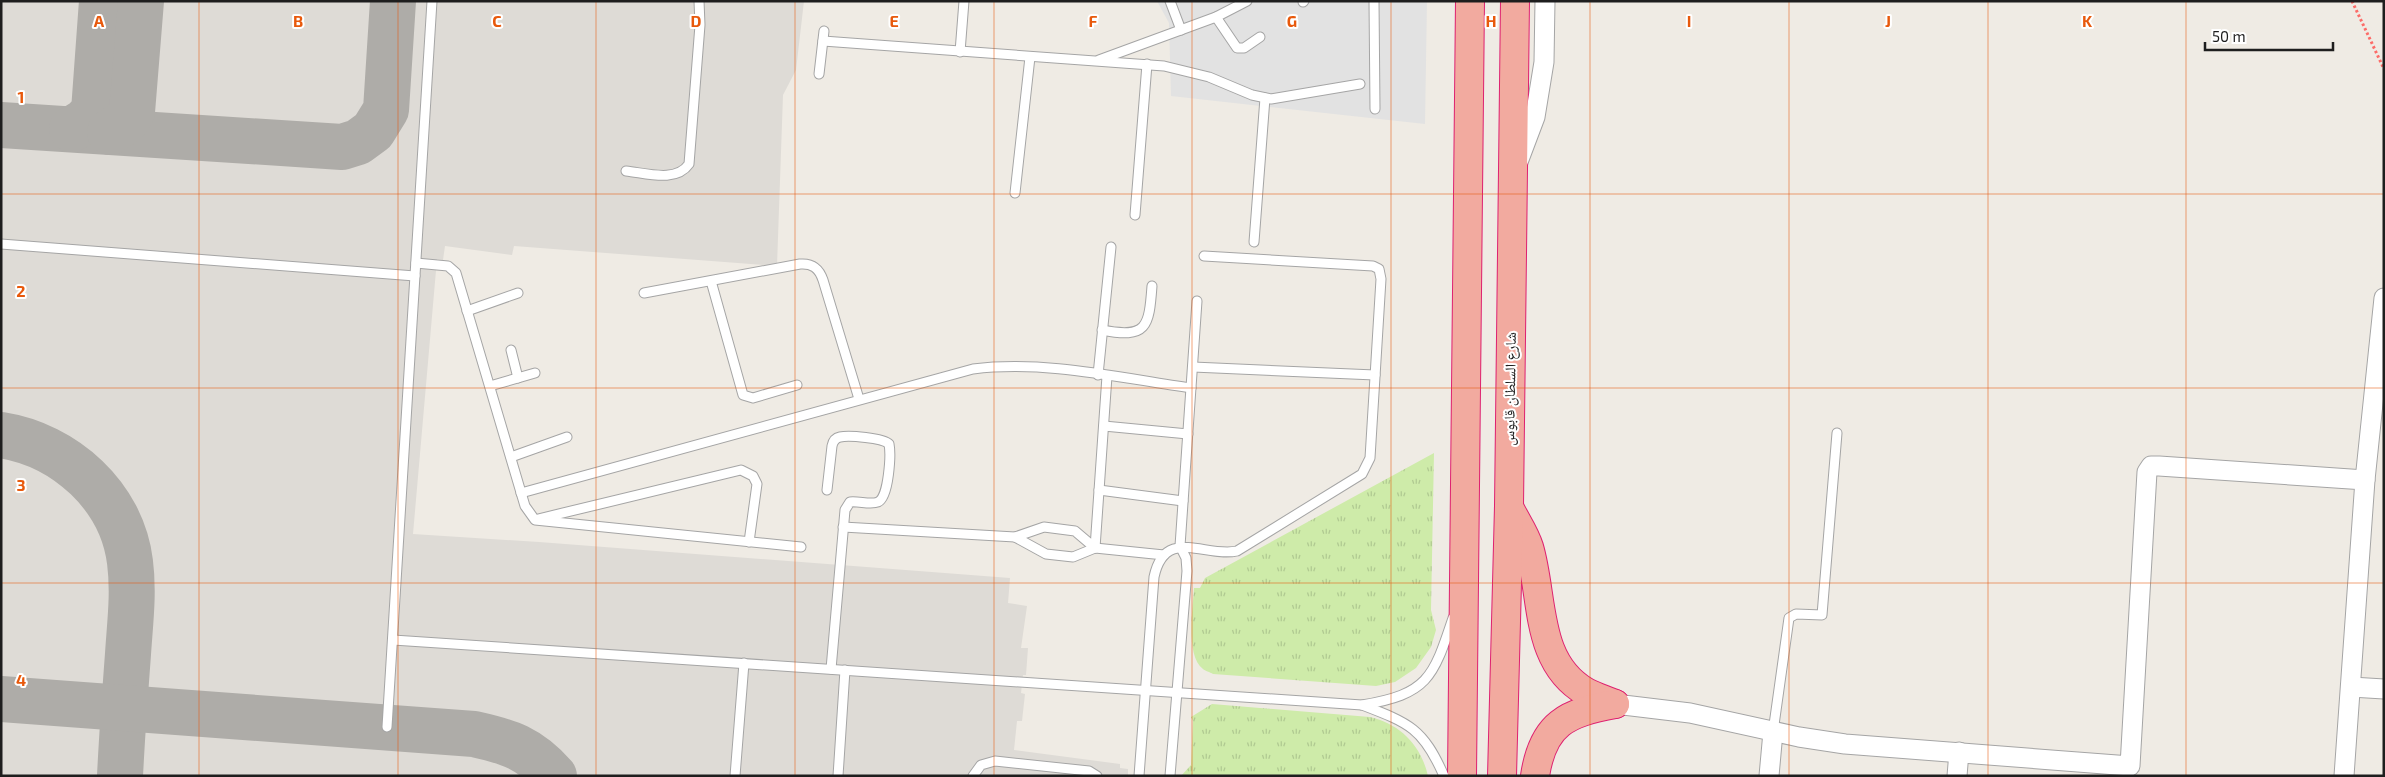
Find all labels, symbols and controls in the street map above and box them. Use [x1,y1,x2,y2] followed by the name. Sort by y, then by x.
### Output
[94,11,105,30] text: A
[293,11,303,30] text: B
[492,11,502,30] text: C
[691,11,702,30] text: D
[889,11,899,30] text: E
[1089,11,1098,30] text: F
[1287,11,1297,30] text: G
[1485,11,1497,30] text: H
[1687,11,1691,30] text: I
[1885,11,1891,30] text: J
[2082,11,2093,30] text: K
[2205,20,2332,52] scale bar
[2212,27,2246,45] text: 50 m
[18,87,24,106] text: 1
[16,281,26,300] text: 2
[1499,332,1521,446] street label: شارع السلطان قابوس
[16,475,26,494] text: 3
[16,670,26,689] text: 4

